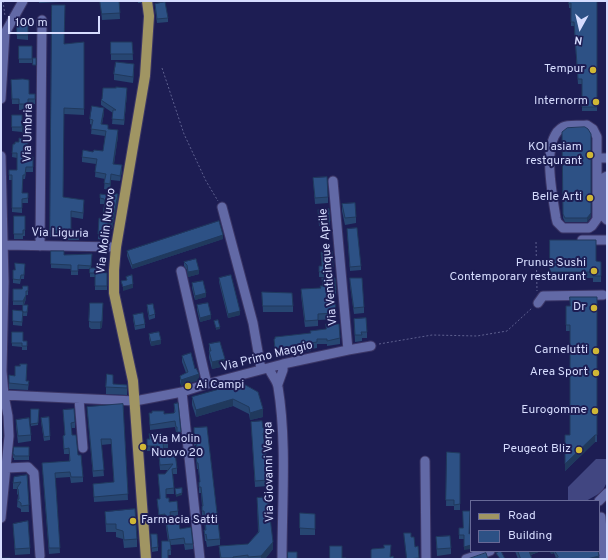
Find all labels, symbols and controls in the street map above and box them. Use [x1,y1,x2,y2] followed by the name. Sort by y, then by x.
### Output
[10,8,102,34] scale bar
[560,8,600,48] north arrow
[15,15,48,31] text: 100 m
[573,32,583,47] text: N
[544,63,585,77] place label: Tempur
[588,65,598,75] marker: Tempur
[534,95,588,109] place label: Internorm
[591,97,601,107] marker: Internorm
[21,103,37,163] street label: Via Umbria
[526,141,582,169] place label: KOI asiam restqurant
[585,150,595,160] marker: KOI asiam restqurant
[95,187,119,275] street label: Via Molin Nuovo
[532,191,582,205] place label: Belle Arti
[585,193,595,203] marker: Belle Arti
[317,208,341,326] street label: Via Venticinque Aprile
[31,226,89,242] street label: Via Liguria
[449,257,586,285] place label: Prunus Sushi Contemporary restaurant
[589,266,599,276] marker: Prunus Sushi Contemporary restaurant
[573,301,586,315] place label: Dr
[589,303,599,313] marker: Dr
[220,339,314,375] street label: Via Primo Maggio
[534,344,588,358] place label: Carnelutti
[591,346,601,356] marker: Carnelutti
[530,366,588,380] place label: Area Sport
[591,368,601,378] marker: Area Sport
[196,379,244,393] place label: Ai Campi
[183,381,193,391] marker: Ai Campi
[521,404,587,418] place label: Eurogomme
[590,406,600,416] marker: Eurogomme
[262,422,278,522] street label: Via Giovanni Verga
[151,433,203,461] place label: Via Molin Nuovo 20
[138,442,148,452] marker: Via Molin Nuovo 20
[503,443,571,457] place label: Peugeot Bliz
[574,445,584,455] marker: Peugeot Bliz
[470,500,600,552] legend
[508,508,536,524] text: Road
[141,514,218,528] place label: Farmacia Satti
[128,516,138,526] marker: Farmacia Satti
[508,528,552,544] text: Building

